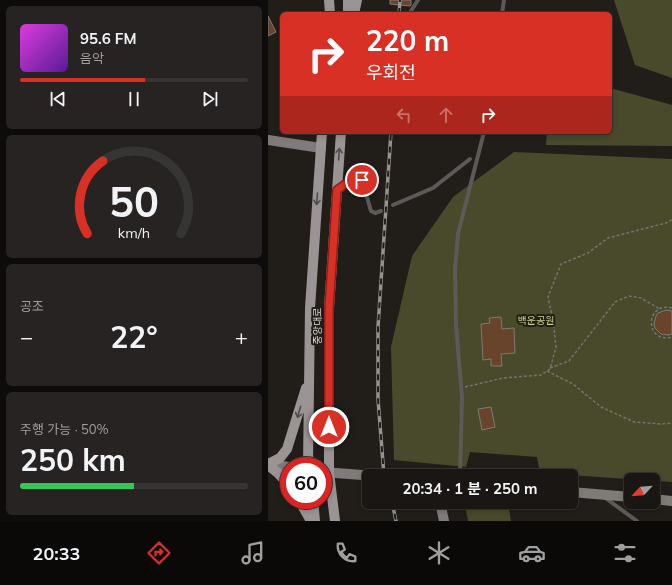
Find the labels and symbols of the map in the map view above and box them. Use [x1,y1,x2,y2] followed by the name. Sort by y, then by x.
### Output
[336,148,343,161] one-way arrow
[345,163,379,197] pin
[314,192,321,205] one-way arrow
[311,308,324,344] street label: 중앙대로
[518,314,554,327] park label: 백운공원
[295,405,302,418] one-way arrow
[308,406,350,448] position arrow
[280,457,332,509] speed limit sign: 60
[624,473,660,509] north arrow

